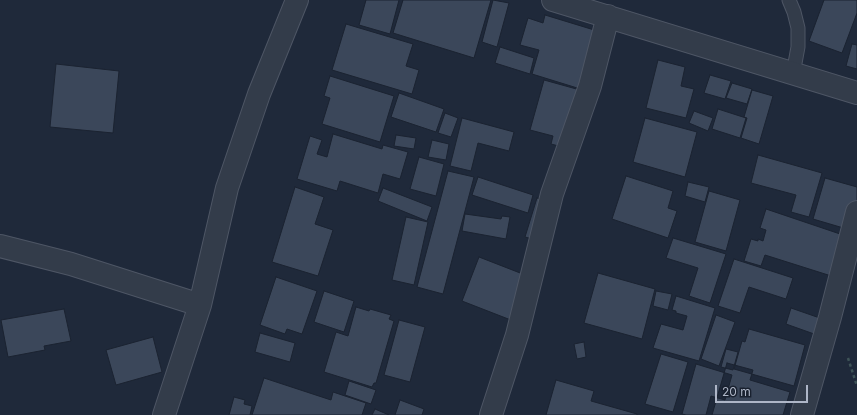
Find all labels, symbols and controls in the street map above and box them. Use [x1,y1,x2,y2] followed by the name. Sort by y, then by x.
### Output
[717,377,810,403] scale bar
[722,384,751,399] text: 20 m

